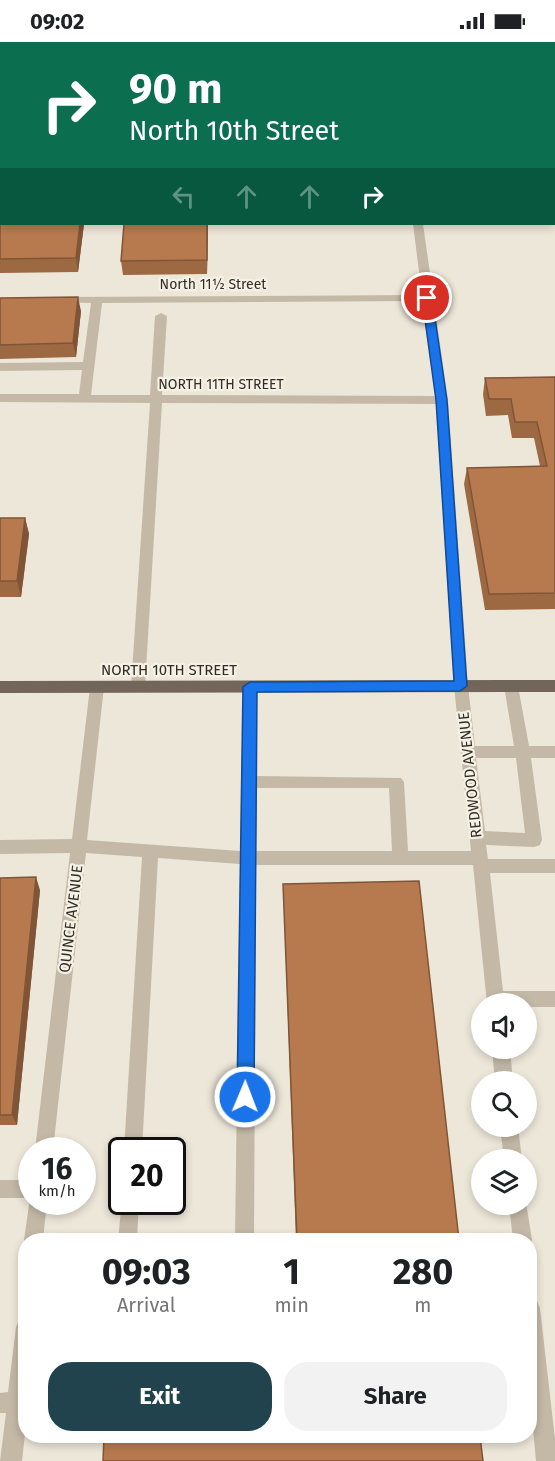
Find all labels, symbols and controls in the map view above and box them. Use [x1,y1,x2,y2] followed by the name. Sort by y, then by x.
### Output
[30,8,84,35] text: 09:02
[129,64,223,114] text: 90 m
[30,66,108,144] icon: right
[129,115,339,147] text: North 10th Street
[167,180,200,213] icon: left
[230,180,263,213] icon: ahead
[293,180,326,213] icon: ahead
[356,180,389,213] icon: right
[401,272,452,323] pin
[160,276,267,293] street label: North 11½ Street
[410,281,443,314] icon: arrive
[158,376,285,393] street label: NORTH 11TH STREET
[101,661,237,679] street label: NORTH 10TH STREET
[454,711,486,839] street label: REDWOOD AVENUE
[55,864,87,974] street label: QUINCE AVENUE
[471,993,537,1215] map controls
[471,993,537,1059] button: sound
[213,1065,277,1129] position arrow
[471,1071,537,1137] button: search
[108,1137,186,1215] speed limit sign: 20
[471,1149,537,1215] button: layers
[42,1151,72,1187] text: 16
[38,1182,76,1200] text: km/h
[102,1250,191,1294] text: 09:03
[283,1250,300,1294] text: 1
[393,1250,453,1294] text: 280
[117,1293,176,1317] text: Arrival
[274,1293,309,1317] text: min
[414,1293,431,1317] text: m
[48,1362,272,1431] button: Exit
[284,1362,507,1431] button: Share

